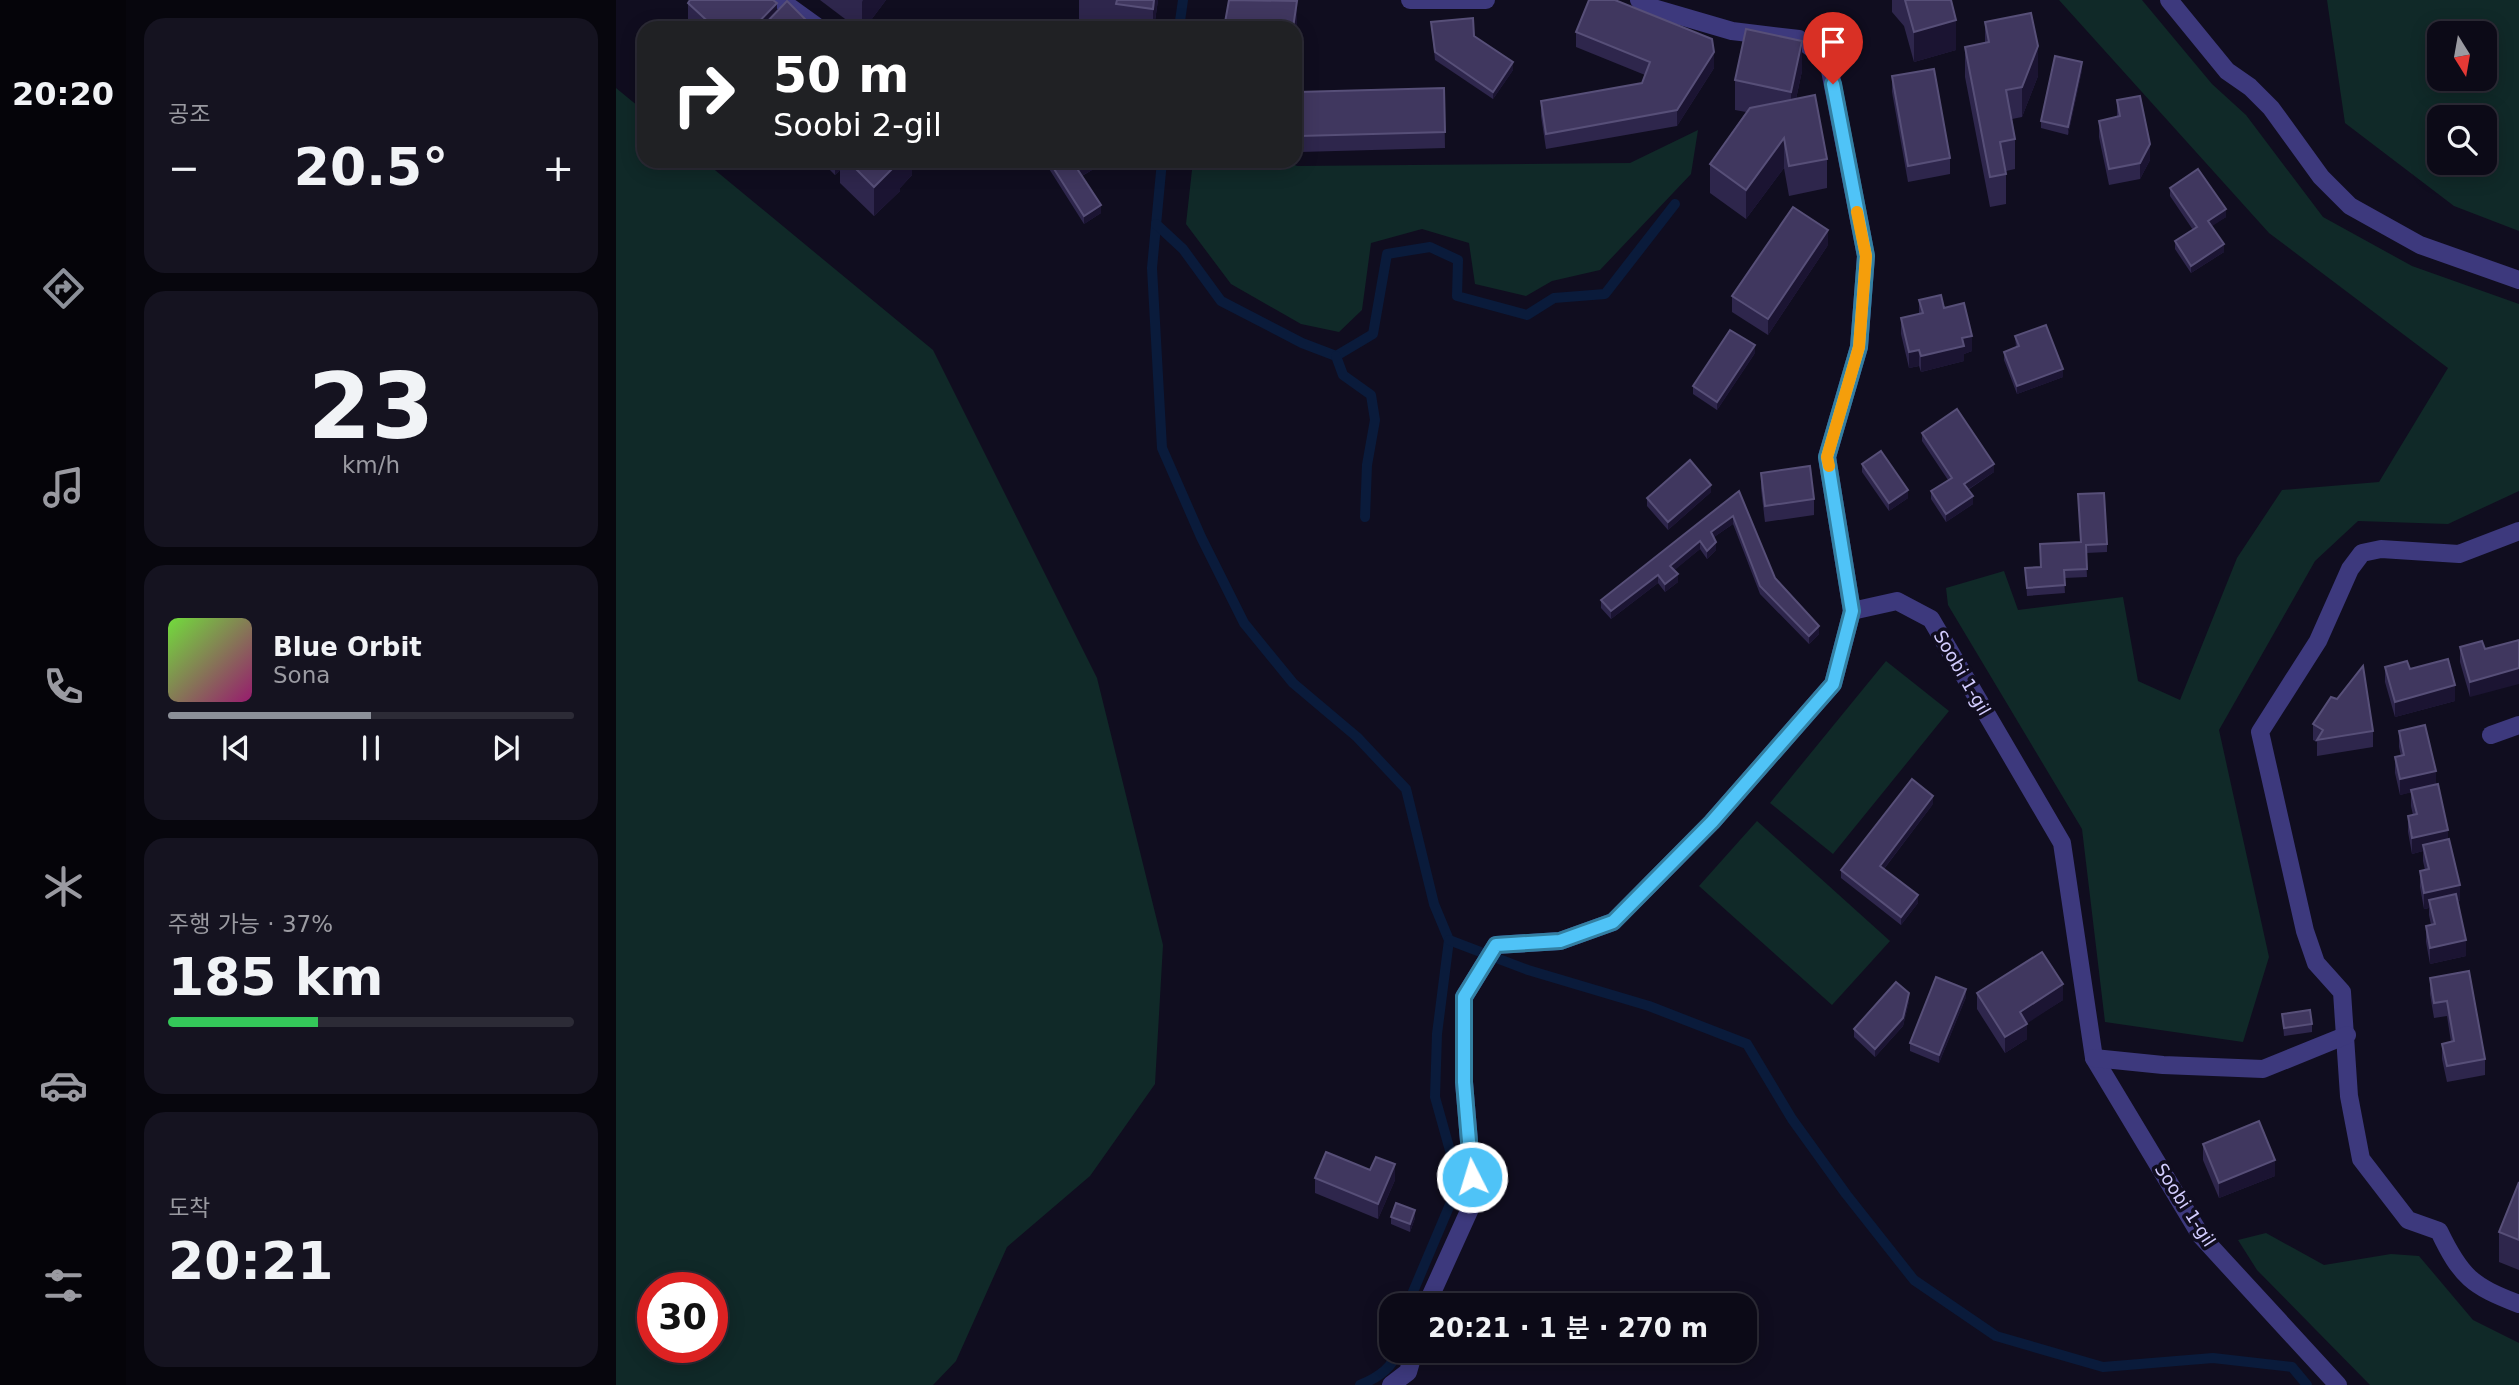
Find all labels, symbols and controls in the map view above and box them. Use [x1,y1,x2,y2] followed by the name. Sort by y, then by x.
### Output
[1803,12.0,1863,84] pin
[2427,21,2497,91] north arrow
[2427,21,2497,175] map controls
[1814,23,1852,61] icon: arrive
[773,47,909,104] text: 50 m
[658,49,749,140] icon: right
[12,75,114,113] text: 20:20
[168,101,210,127] text: 공조
[2427,105,2497,175] button: search
[773,106,942,144] text: Soobi 2-gil
[294,137,448,197] text: 20.5°
[168,146,200,190] text: −
[542,146,574,190] text: +
[39,264,88,313] icon: directions
[308,354,434,459] text: 23
[342,452,400,478] text: km/h
[39,463,88,512] icon: music
[1930,626,1995,719] street label: Soobi 1-gil
[273,632,422,662] text: Blue Orbit
[39,662,88,711] icon: phone
[273,662,330,688] text: Sona
[217,729,255,767] icon: previous
[352,729,390,767] icon: pause
[487,729,525,767] icon: next
[39,862,88,911] icon: climate
[168,911,333,937] text: 주행 가능 · 37%
[168,947,383,1007] text: 185 km
[39,1061,88,1110] icon: car
[1435,1140,1509,1214] position arrow
[2151,1159,2220,1250] street label: Soobi 1-gil
[168,1195,210,1221] text: 도착
[168,1231,334,1291] text: 20:21
[39,1261,88,1310] icon: filters
[637,1272,728,1363] speed limit sign: 30
[1428,1313,1708,1343] text: 20:21 · 1 분 · 270 m

